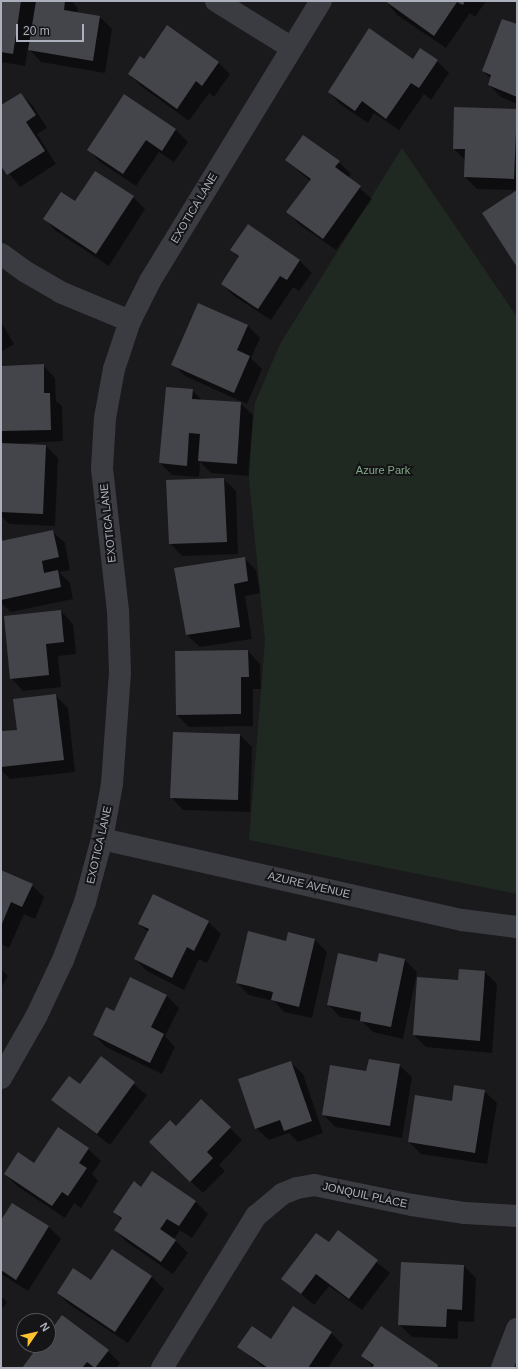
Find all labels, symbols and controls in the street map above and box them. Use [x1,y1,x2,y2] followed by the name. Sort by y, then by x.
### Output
[18,16,86,42] scale bar
[23,24,50,38] text: 20 m
[168,170,220,246] street label: EXOTICA LANE
[356,463,410,477] park label: Azure Park
[97,482,119,564] street label: EXOTICA LANE
[84,805,114,885] street label: EXOTICA LANE
[266,869,352,901] street label: AZURE AVENUE
[321,1180,409,1210] street label: JONQUIL PLACE
[16,1313,56,1353] north arrow
[38,1320,52,1333] text: N

